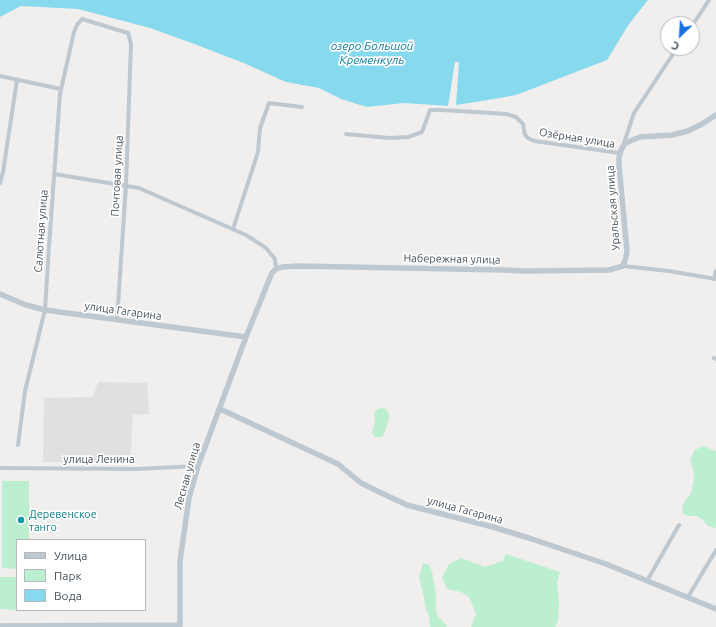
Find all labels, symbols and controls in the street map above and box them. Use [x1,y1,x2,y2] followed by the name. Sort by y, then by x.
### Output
[660,16,700,56] north arrow
[331,39,413,67] water label: озеро Большой Кременкуль
[670,39,681,53] text: С
[538,125,616,151] street label: Озёрная улица
[108,135,126,217] street label: Почтовая улица
[603,165,623,251] street label: Уральская улица
[32,189,50,273] street label: Салютная улица
[403,252,501,266] street label: Набережная улица
[84,299,162,323] street label: улица Гагарина
[171,441,203,511] street label: Лесная улица
[63,452,135,466] street label: улица Ленина
[426,494,504,526] street label: улица Гагарина
[29,507,97,533] place label: Деревенское танго
[16,515,26,525] marker: Деревенское танго
[16,539,146,611] legend
[54,549,87,562] text: Улица
[54,569,82,582] text: Парк
[54,589,82,602] text: Вода

